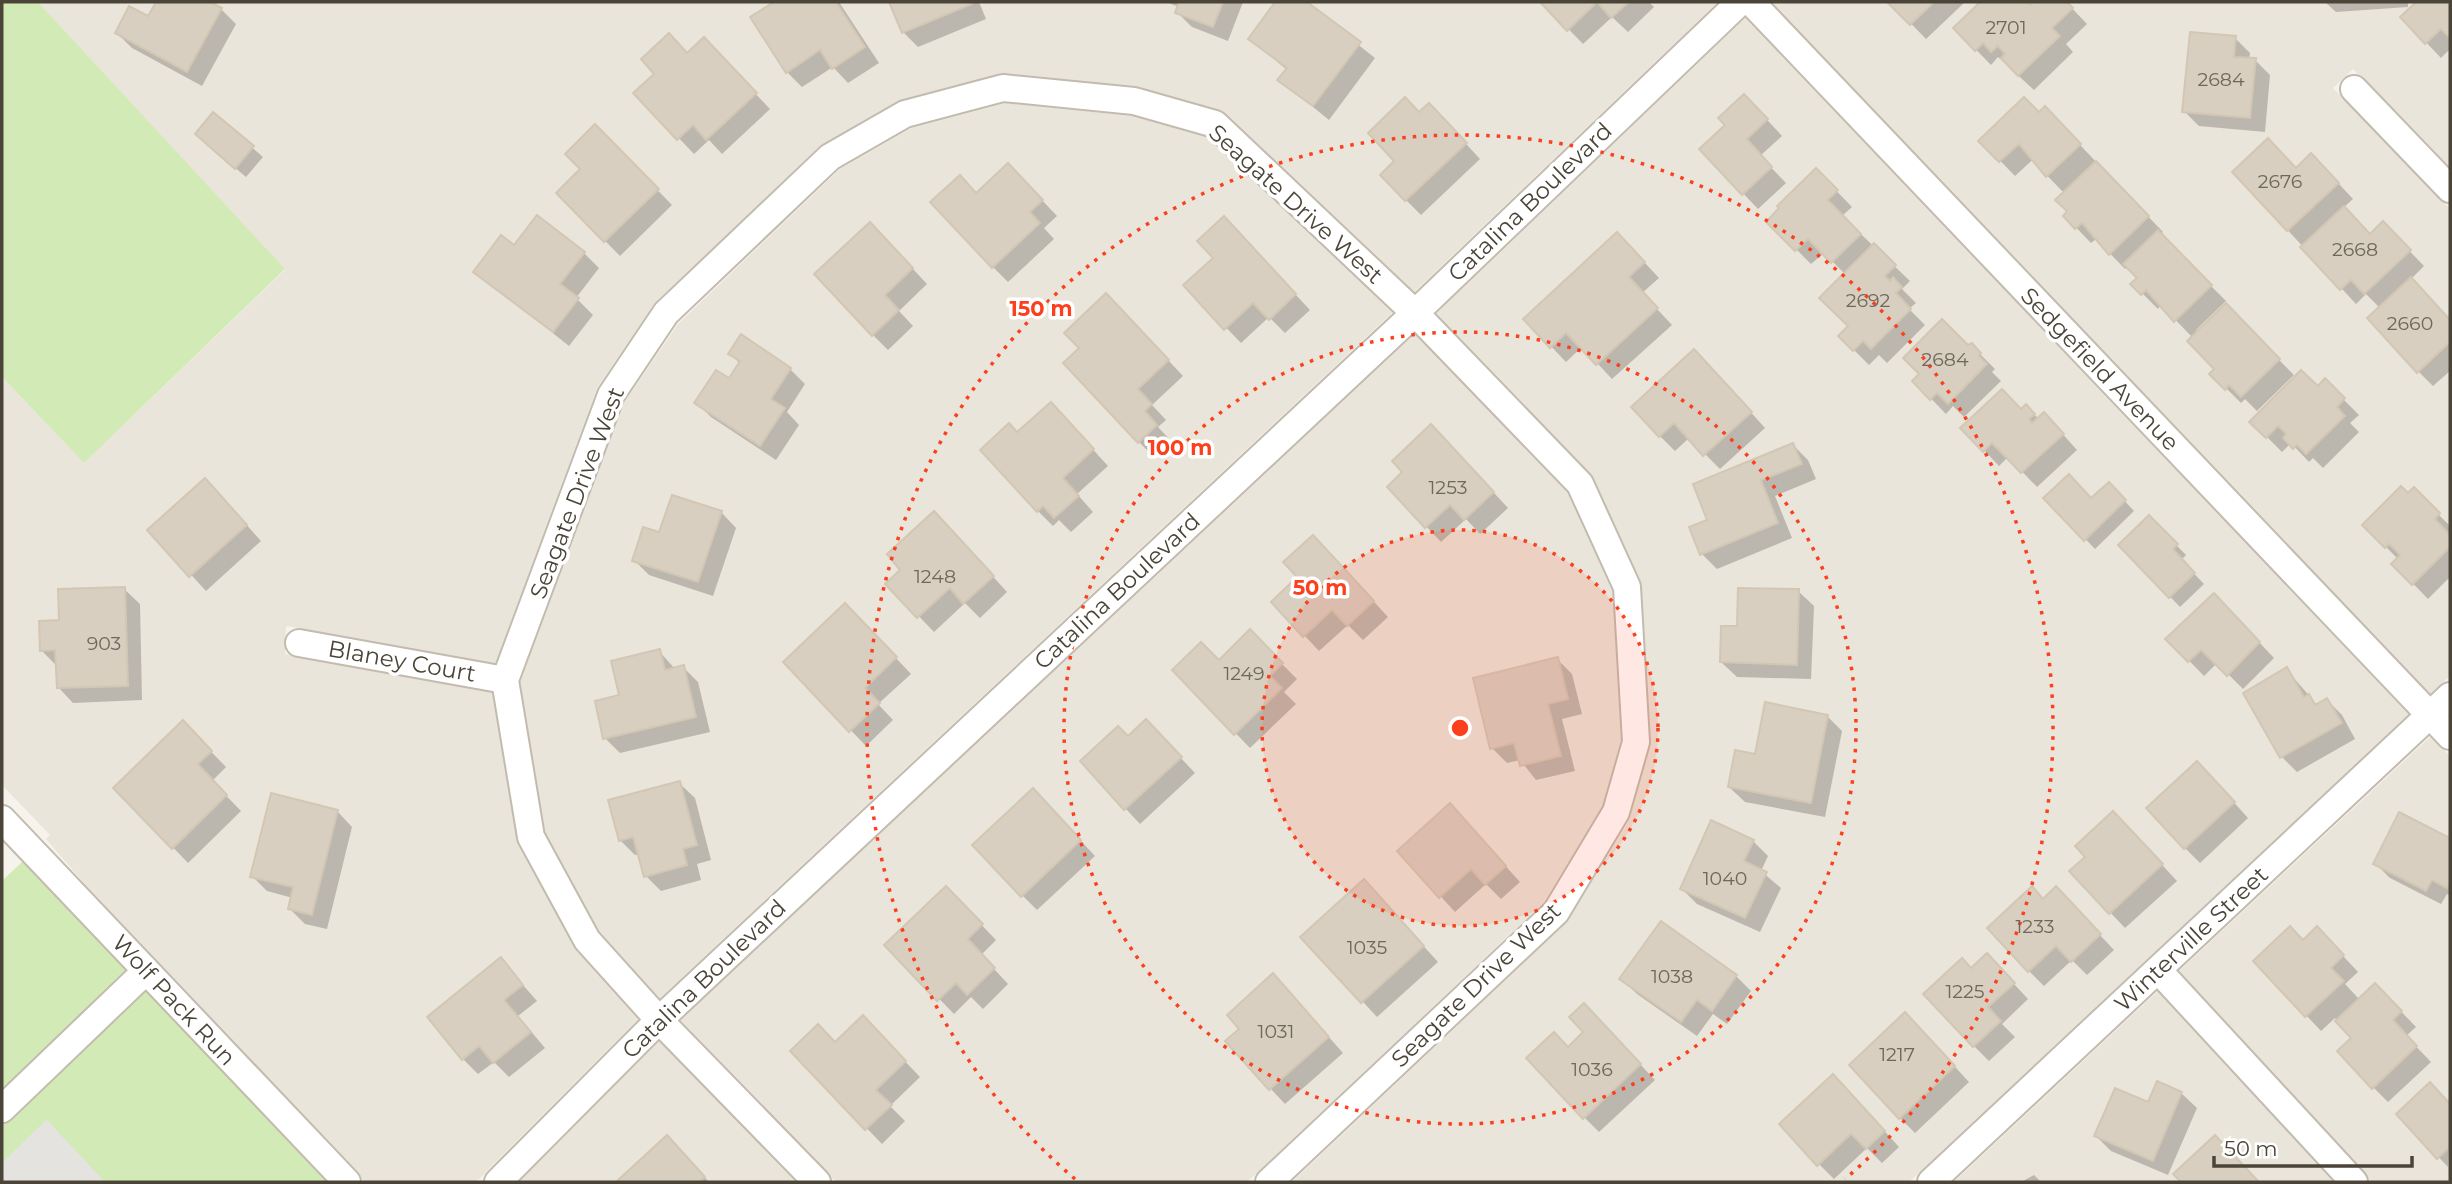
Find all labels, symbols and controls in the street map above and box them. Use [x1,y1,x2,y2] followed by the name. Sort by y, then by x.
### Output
[1986,16,2027,39] house number: 2701
[2197,68,2245,91] house number: 2684
[1442,117,1618,287] street label: Catalina Boulevard
[1203,119,1389,289] street label: Seagate Drive West
[2258,170,2302,193] house number: 2676
[2332,238,2378,261] house number: 2668
[2015,282,2185,456] street label: Sedgefield Avenue
[1846,289,1891,312] house number: 2692
[1010,296,1072,321] text: 150 m
[2387,312,2433,335] house number: 2660
[1921,348,1969,371] house number: 2684
[524,383,630,603] street label: Seagate Drive West
[1148,435,1212,460] text: 100 m
[1428,476,1468,499] house number: 1253
[1028,507,1206,675] street label: Catalina Boulevard
[914,565,956,588] house number: 1248
[1293,575,1347,600] text: 50 m
[87,632,121,655] house number: 903
[326,634,478,688] street label: Blaney Court
[1223,662,1265,685] house number: 1249
[1448,716,1472,740] centre of rings
[2108,861,2274,1017] street label: Winterville Street
[1703,867,1747,890] house number: 1040
[616,894,792,1064] street label: Catalina Boulevard
[1386,897,1566,1073] street label: Seagate Drive West
[2016,915,2055,938] house number: 1233
[106,929,242,1071] street label: Wolf Pack Run
[1347,936,1388,959] house number: 1035
[1651,965,1693,988] house number: 1038
[1945,980,1985,1003] house number: 1225
[1258,1020,1294,1043] house number: 1031
[1879,1043,1915,1066] house number: 1217
[1571,1058,1613,1081] house number: 1036
[2214,1124,2412,1168] scale bar
[2224,1136,2278,1161] text: 50 m

